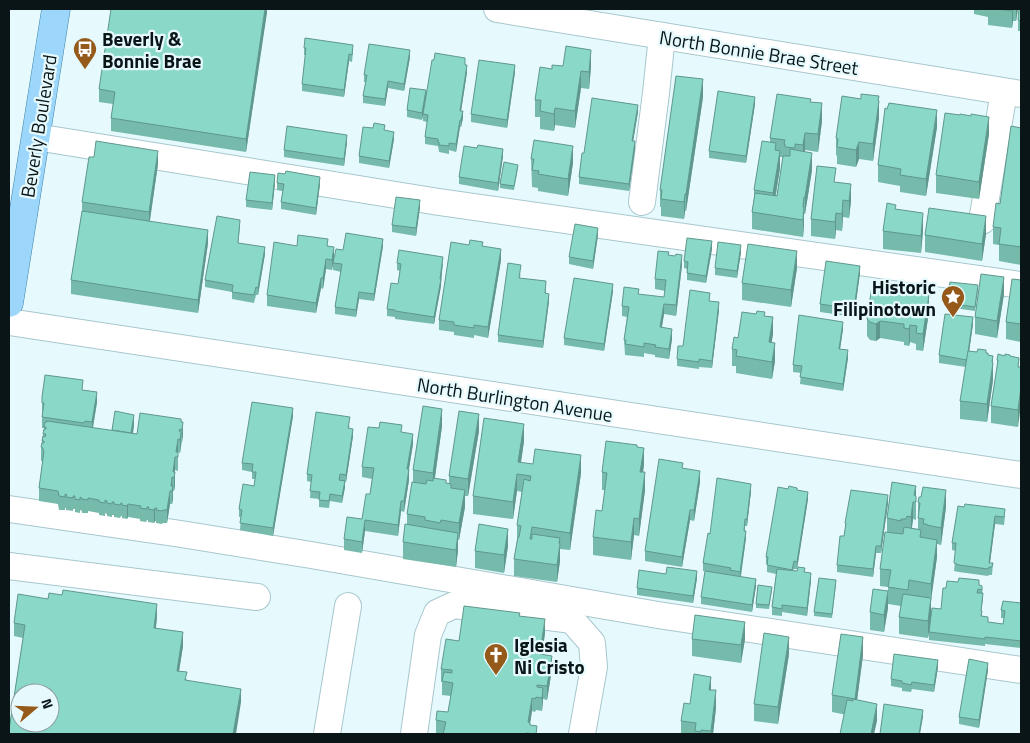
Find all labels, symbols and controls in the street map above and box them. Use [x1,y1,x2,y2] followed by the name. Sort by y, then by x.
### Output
[657,22,861,82] street label: North Bonnie Brae Street
[102,24,202,75] place label: Beverly & Bonnie Brae
[72,36,98,70] bus stop icon: Beverly & Bonnie Brae
[12,52,64,200] street label: Beverly Boulevard
[833,272,936,323] place label: Historic Filipinotown
[940,284,966,318] place icon: Historic Filipinotown
[415,369,615,429] street label: North Burlington Avenue
[514,630,585,681] place label: Iglesia Ni Cristo
[483,642,509,676] church icon: Iglesia Ni Cristo
[10,683,60,733] north arrow
[36,696,59,712] text: N

